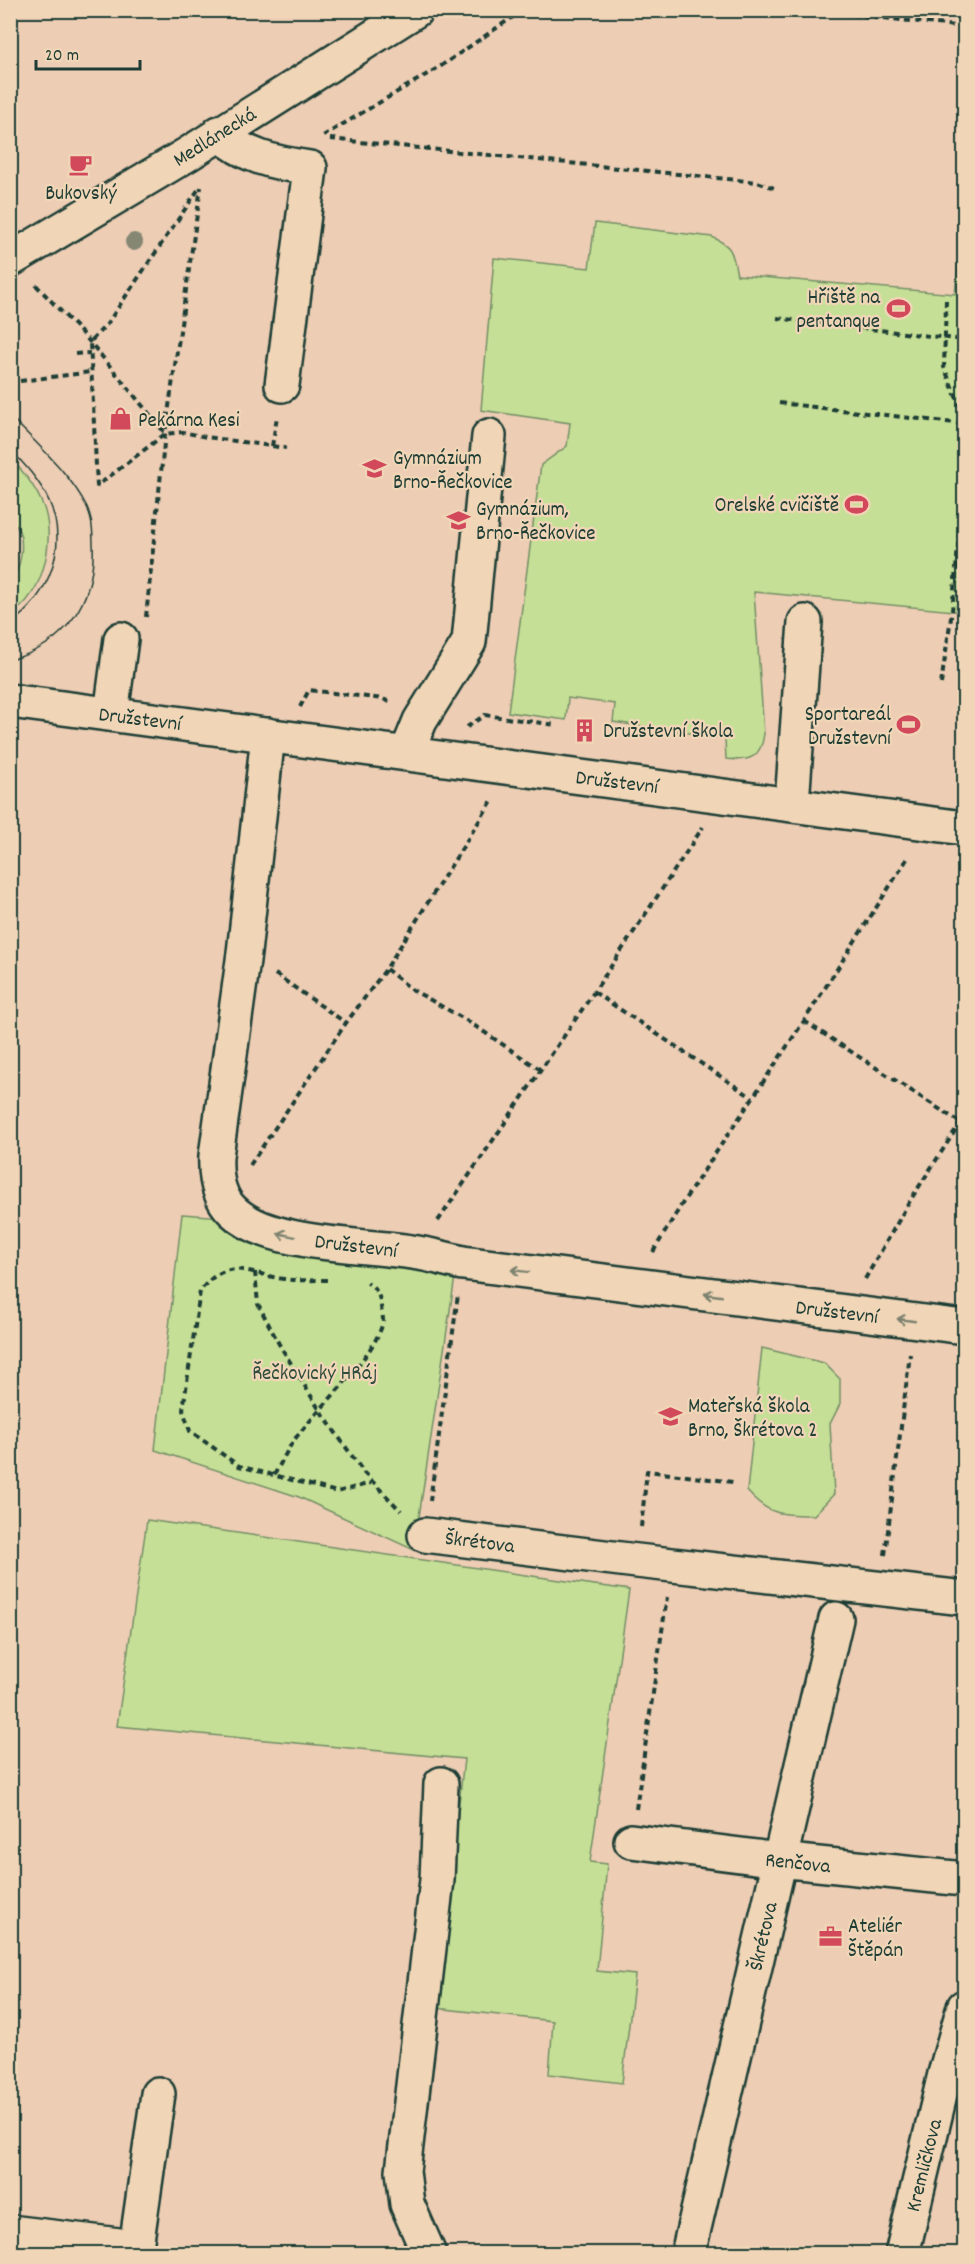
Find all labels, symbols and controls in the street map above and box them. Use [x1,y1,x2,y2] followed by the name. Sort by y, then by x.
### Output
[36,33,140,71] scale bar
[45,44,79,69] text: 20 m
[168,101,264,176] street label: Medlánecká
[68,151,94,177] cafe icon: Bukovský
[45,180,117,210] place label: Bukovský
[796,284,881,338] place label: Hřiště na pentanque
[885,295,911,321] sports icon: Hřiště na pentanque
[107,406,133,432] shop icon: Pekárna Kesi
[138,407,240,437] place label: Pekárna Kesi
[393,445,513,499] place label: Gymnázium Brno-Řečkovice
[362,456,388,482] school or university icon: Gymnázium Brno-Řečkovice
[844,491,870,517] sports icon: Orelské cvičiště
[714,492,839,522] place label: Orelské cvičiště
[476,496,596,550] place label: Gymnázium, Brno-Řečkovice
[445,507,471,533] school or university icon: Gymnázium, Brno-Řečkovice
[97,701,185,741] street label: Družstevní
[805,701,893,755] place label: Sportareál Družstevní
[896,712,922,738] sports icon: Sportareál Družstevní
[572,717,598,743] building icon: Družstevní škola
[603,718,734,748] place label: Družstevní škola
[574,764,662,804] street label: Družstevní
[313,1228,401,1268] street label: Družstevní
[276,1229,296,1240] one-way arrow
[510,1265,530,1276] one-way arrow
[704,1290,723,1301] one-way arrow
[794,1294,882,1334] street label: Družstevní
[897,1315,917,1326] one-way arrow
[252,1360,378,1390] park label: Řečkovický HRáj
[688,1393,817,1447] place label: Mateřská škola Brno, Škrétova 2
[657,1404,683,1430] school or university icon: Mateřská škola Brno, Škrétova 2
[443,1525,517,1563] street label: Škrétova
[764,1847,833,1883] street label: Renčova
[742,1898,788,1974] street label: Škrétova
[848,1913,903,1967] place label: Ateliér Štěpán
[817,1924,843,1950] office icon: Ateliér Štěpán
[900,2115,952,2215] street label: Kremličkova

